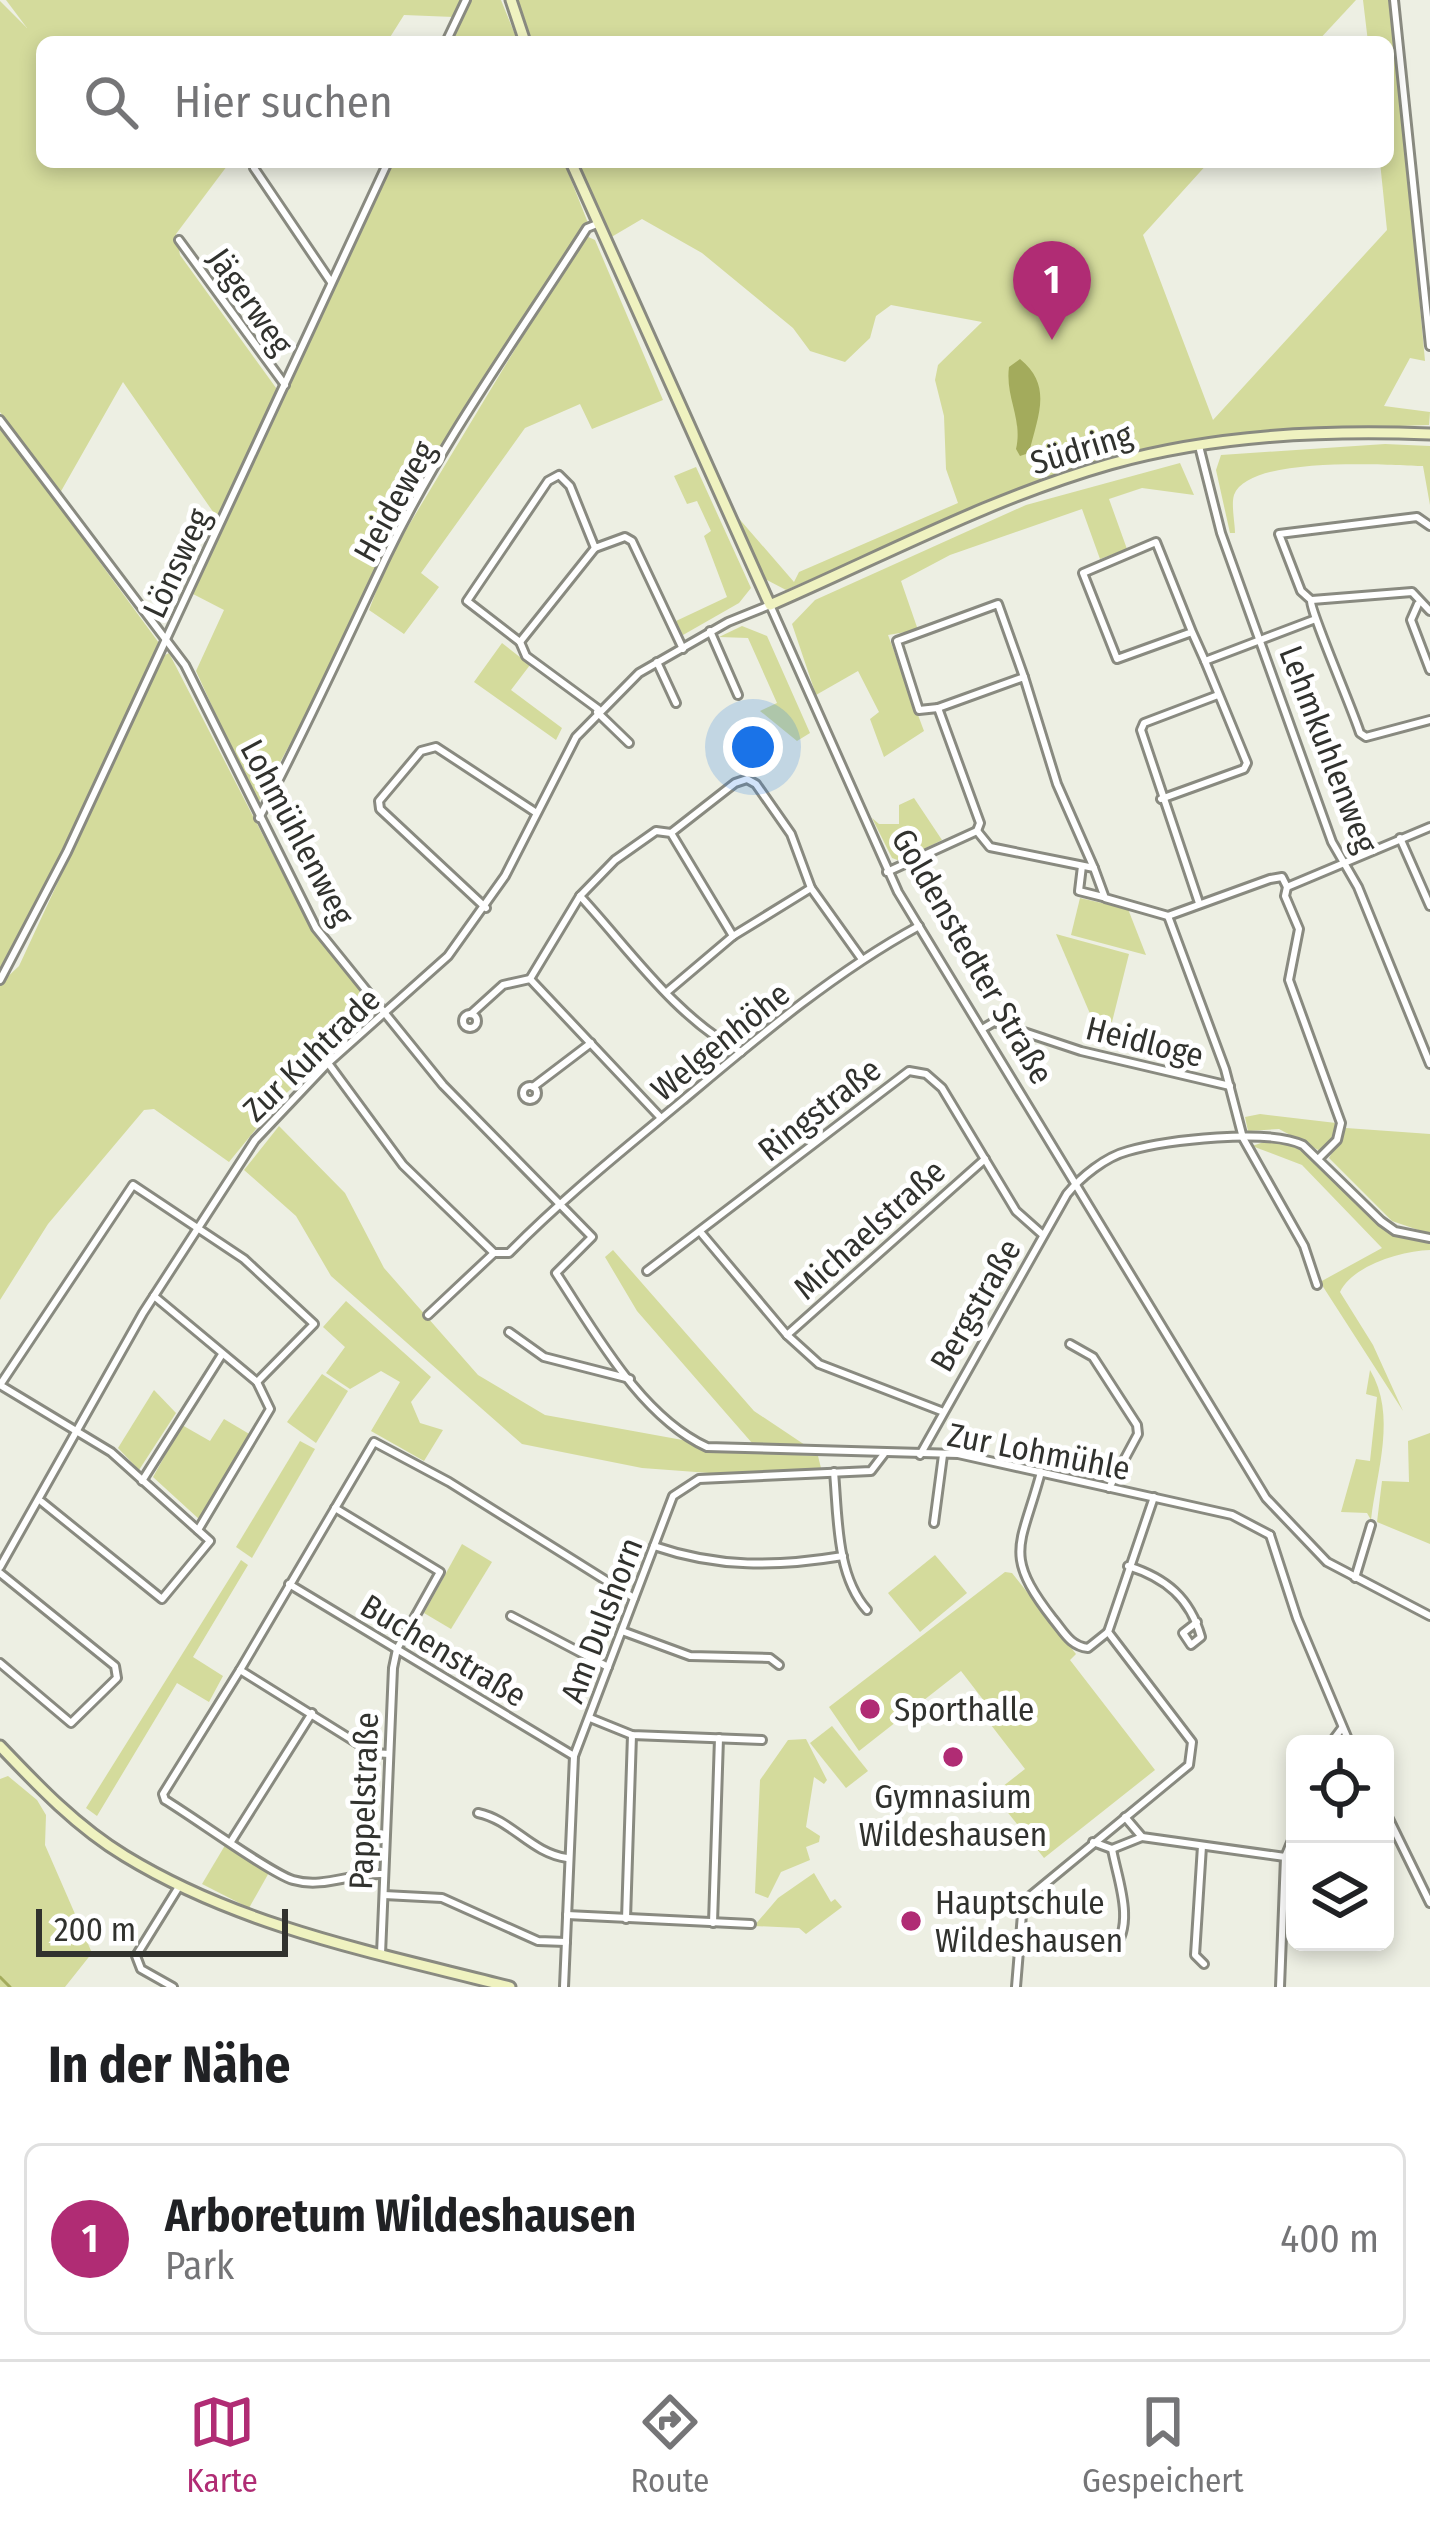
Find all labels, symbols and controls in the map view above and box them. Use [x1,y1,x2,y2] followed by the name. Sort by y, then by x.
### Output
[36,36,1394,168] search box
[78,69,144,135] icon: search
[174,75,393,129] text: Hier suchen
[199,241,302,363] street label: Jägerweg
[1013,241,1091,340] pin: 1
[1026,414,1137,483] street label: Südring
[345,434,445,569] street label: Heideweg
[134,502,220,624] street label: Lönsweg
[1270,640,1386,859] street label: Lehmkuhlenweg
[723,717,783,777] your location
[231,733,363,932] street label: Lohmühlenweg
[883,822,1062,1091] street label: Goldenstedter Straße
[643,974,798,1110] street label: Welgenhöhe
[235,980,388,1130] street label: Zur Kuhtrade
[1082,1008,1208,1076] street label: Heidloge
[750,1050,889,1170] street label: Ringstraße
[786,1151,954,1308] street label: Michaelstraße
[922,1232,1030,1379] street label: Bergstraße
[944,1415,1133,1489] street label: Zur Lohmühle
[552,1532,652,1708] street label: Am Dulshorn
[353,1586,534,1716] street label: Buchenstraße
[894,1690,1034,1730] place label: Sporthalle
[857,1696,883,1722] marker: Sporthalle
[341,1712,387,1890] street label: Pappelstraße
[1286,1735,1394,1951] map controls
[1286,1735,1394,1843] button: locate
[940,1744,966,1770] marker: Gymnasium Wildeshausen
[859,1777,1047,1855] place label: Gymnasium Wildeshausen
[1286,1843,1394,1951] button: layers
[935,1883,1123,1961] place label: Hauptschule Wildeshausen
[36,1903,288,1956] scale bar
[898,1908,924,1934] marker: Hauptschule Wildeshausen
[54,1910,136,1950] text: 200 m
[48,2034,290,2096] text: In der Nähe
[165,2189,636,2243] text: Arboretum Wildeshausen
[82,2216,98,2262] text: 1
[1280,2216,1379,2262] text: 400 m
[165,2243,234,2289] text: Park
[186,2389,258,2501] tab: Karte
[631,2389,709,2501] tab: Route
[1082,2389,1244,2501] tab: Gespeichert

